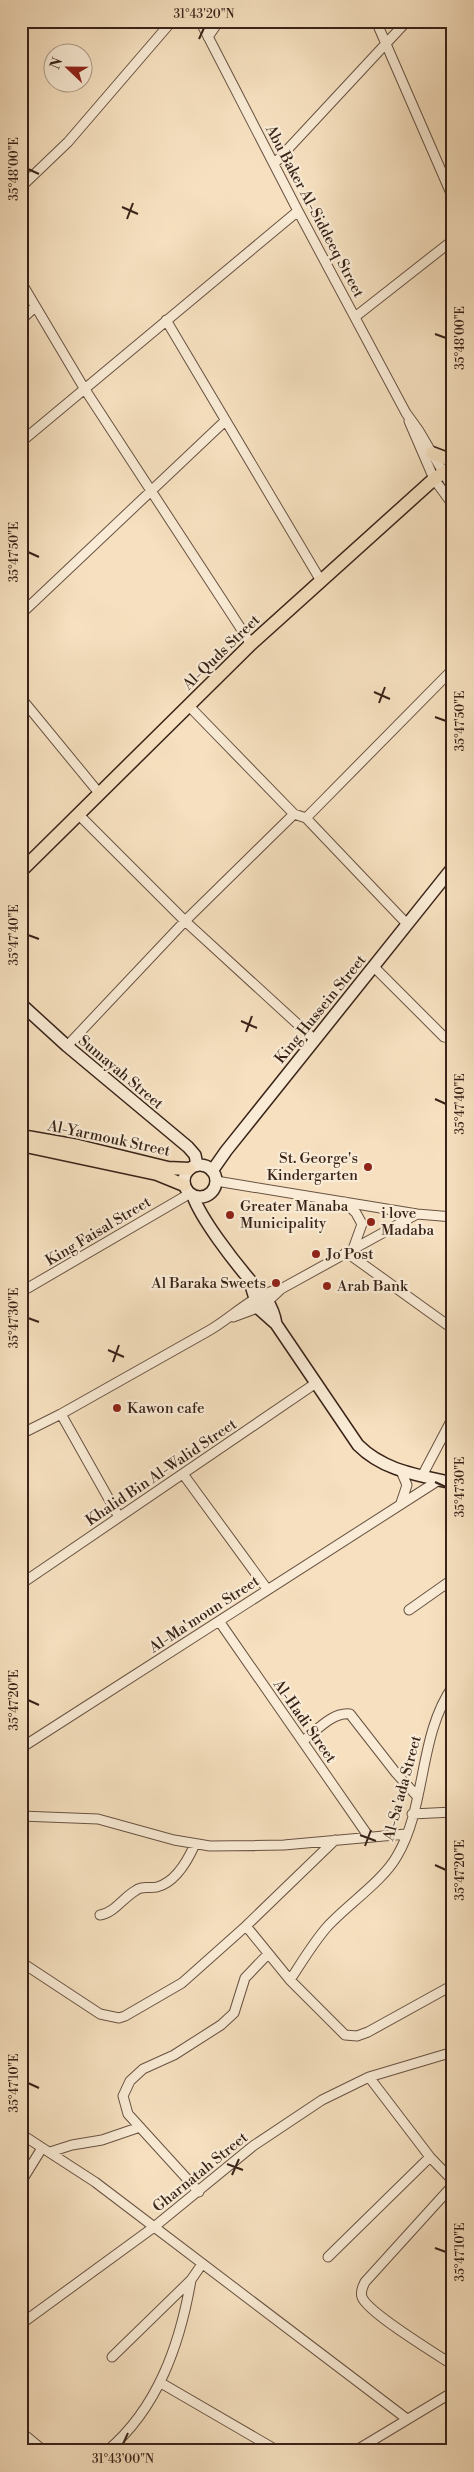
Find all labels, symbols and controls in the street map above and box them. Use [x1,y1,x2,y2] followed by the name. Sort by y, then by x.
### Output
[174,7,234,22] text: 31°43'20"N
[42,42,92,92] north arrow
[46,55,67,72] text: N
[261,121,368,301] street label: Abu Baker Al-Siddeeq Street
[7,137,22,201] text: 35°48'00"E
[453,306,468,370] text: 35°48'00"E
[7,522,22,582] text: 35°47'50"E
[178,610,264,695] street label: Al-Quds Street
[453,691,468,751] text: 35°47'50"E
[7,904,22,966] text: 35°47'40"E
[271,950,371,1068] street label: King Hussein Street
[74,1031,168,1114] street label: Sumayah Street
[453,1073,468,1135] text: 35°47'40"E
[45,1116,173,1161] street label: Al-Yarmouk Street
[267,1149,358,1185] place label: St. George's Kindergarten
[362,1161,374,1173] marker: St. George's Kindergarten
[42,1192,155,1270] street label: King Faisal Street
[240,1197,349,1233] place label: Greater Manaba Municipality
[381,1204,435,1240] place label: i love Madaba
[224,1209,236,1221] marker: Greater Manaba Municipality
[365,1216,377,1228] marker: i love Madaba
[325,1245,374,1264] place label: Jo Post
[310,1248,322,1260] marker: Jo Post
[150,1274,266,1293] place label: Al Baraka Sweets
[270,1277,282,1289] marker: Al Baraka Sweets
[336,1277,409,1296] place label: Arab Bank
[321,1280,333,1292] marker: Arab Bank
[7,1288,22,1348] text: 35°47'30"E
[127,1399,205,1418] place label: Kawon cafe
[111,1402,123,1414] marker: Kawon cafe
[82,1414,241,1530] street label: Khalid Bin Al-Walid Street
[453,1457,468,1517] text: 35°47'30"E
[145,1571,264,1658] street label: Al-Ma'moun Street
[7,1670,22,1730] text: 35°47'20"E
[268,1675,341,1767] street label: Al-Hadi Street
[379,1733,426,1844] street label: Al-Sa'ada Street
[453,1840,468,1900] text: 35°47'20"E
[7,2054,22,2112] text: 35°47'10"E
[149,2128,252,2217] street label: Gharnatah Street
[453,2223,468,2281] text: 35°47'10"E
[92,2452,154,2467] text: 31°43'00"N

